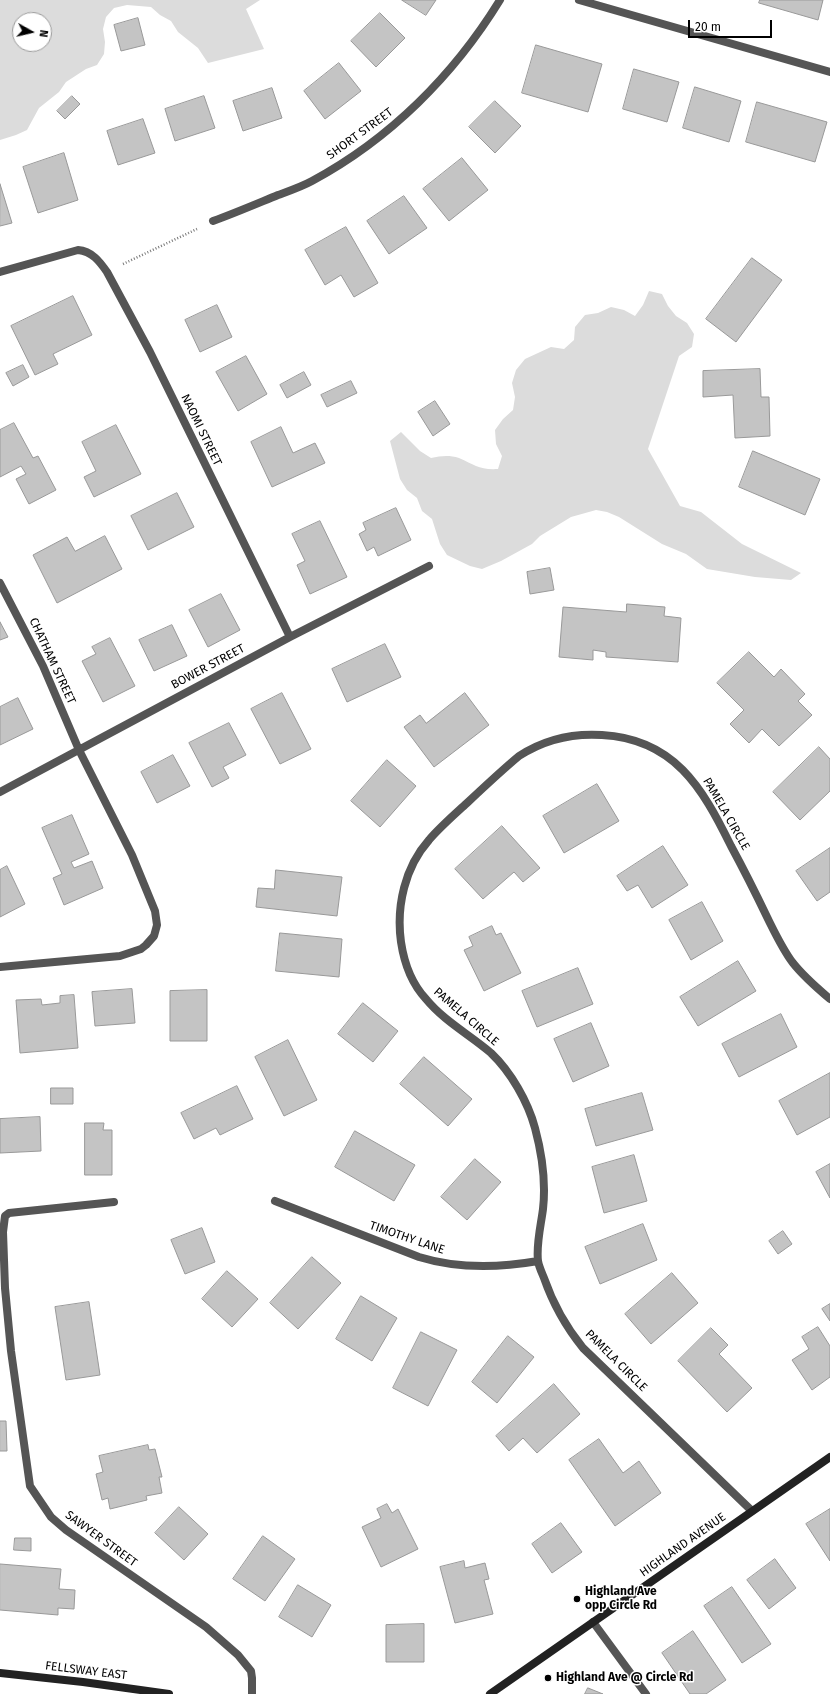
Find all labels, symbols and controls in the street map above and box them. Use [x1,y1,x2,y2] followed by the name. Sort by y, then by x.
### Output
[12,12,52,52] north arrow
[690,12,774,38] scale bar
[695,20,721,34] text: 20 m
[36,29,50,38] text: N
[324,105,396,163] street label: SHORT STREET
[177,392,225,468] street label: NAOMI STREET
[26,615,78,707] street label: CHATHAM STREET
[169,642,247,692] street label: BOWER STREET
[699,775,753,853] street label: PAMELA CIRCLE
[431,985,501,1049] street label: PAMELA CIRCLE
[368,1218,446,1258] street label: TIMOTHY LANE
[582,1327,650,1395] street label: PAMELA CIRCLE
[62,1508,140,1570] street label: SAWYER STREET
[637,1510,729,1580] street label: HIGHLAND AVENUE
[585,1585,657,1613] place label: Highland Ave opp Circle Rd
[572,1594,582,1604] marker: Highland Ave opp Circle Rd
[44,1659,128,1683] street label: FELLSWAY EAST
[556,1671,694,1685] place label: Highland Ave @ Circle Rd
[543,1673,553,1683] marker: Highland Ave @ Circle Rd

